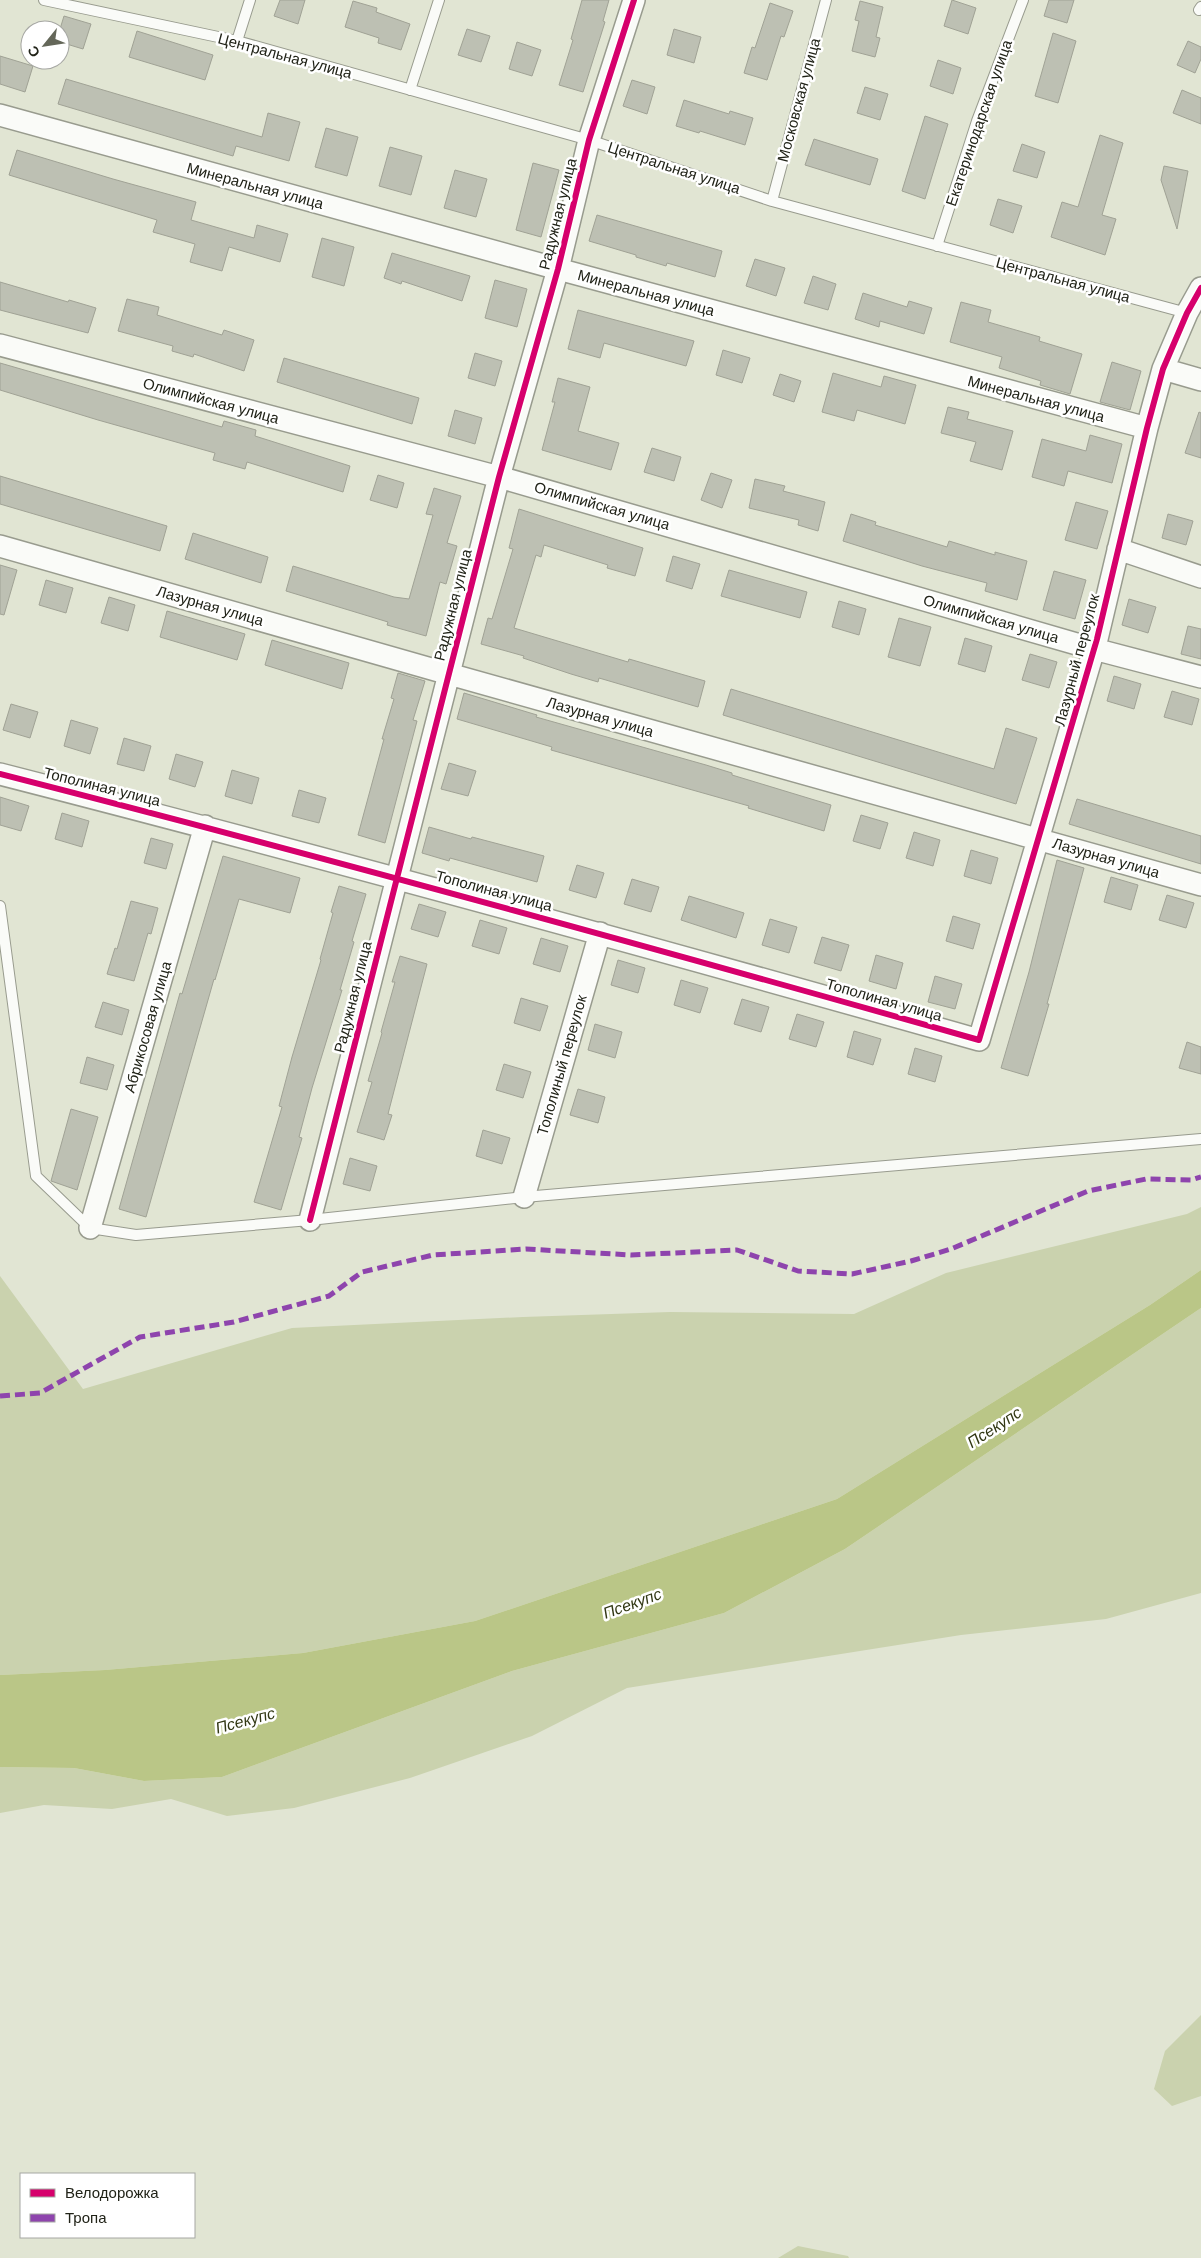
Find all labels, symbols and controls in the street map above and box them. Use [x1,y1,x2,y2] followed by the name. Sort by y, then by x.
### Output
[20,20,70,70] north arrow
[216,29,355,82] street label: Центральная улица
[774,35,823,164] street label: Московская улица
[942,37,1015,208] street label: Екатеринодарская улица
[24,43,43,60] text: С
[606,138,743,197] street label: Центральная улица
[535,156,580,271] street label: Радужная улица
[185,159,326,212] street label: Минеральная улица
[994,253,1133,306] street label: Центральная улица
[576,266,717,319] street label: Минеральная улица
[966,372,1107,425] street label: Минеральная улица
[141,374,282,427] street label: Олимпийская улица
[532,478,672,533] street label: Олимпийская улица
[430,547,475,662] street label: Радужная улица
[155,582,266,629] street label: Лазурная улица
[921,591,1061,646] street label: Олимпийская улица
[1051,592,1102,728] street label: Лазурный переулок
[545,693,656,740] street label: Лазурная улица
[42,764,163,809] street label: Тополиная улица
[1051,834,1162,881] street label: Лазурная улица
[434,867,555,914] street label: Тополиная улица
[330,939,375,1054] street label: Радужная улица
[121,958,175,1095] street label: Абрикосовая улица
[824,975,945,1024] street label: Тополиная улица
[533,992,590,1137] street label: Тополиный переулок
[964,1404,1024,1451] water label: Псекупс
[601,1585,664,1622] water label: Псекупс
[214,1704,277,1737] water label: Псекупс
[20,2173,195,2238] legend
[65,2184,159,2201] text: Велодорожка
[65,2209,107,2226] text: Тропа

